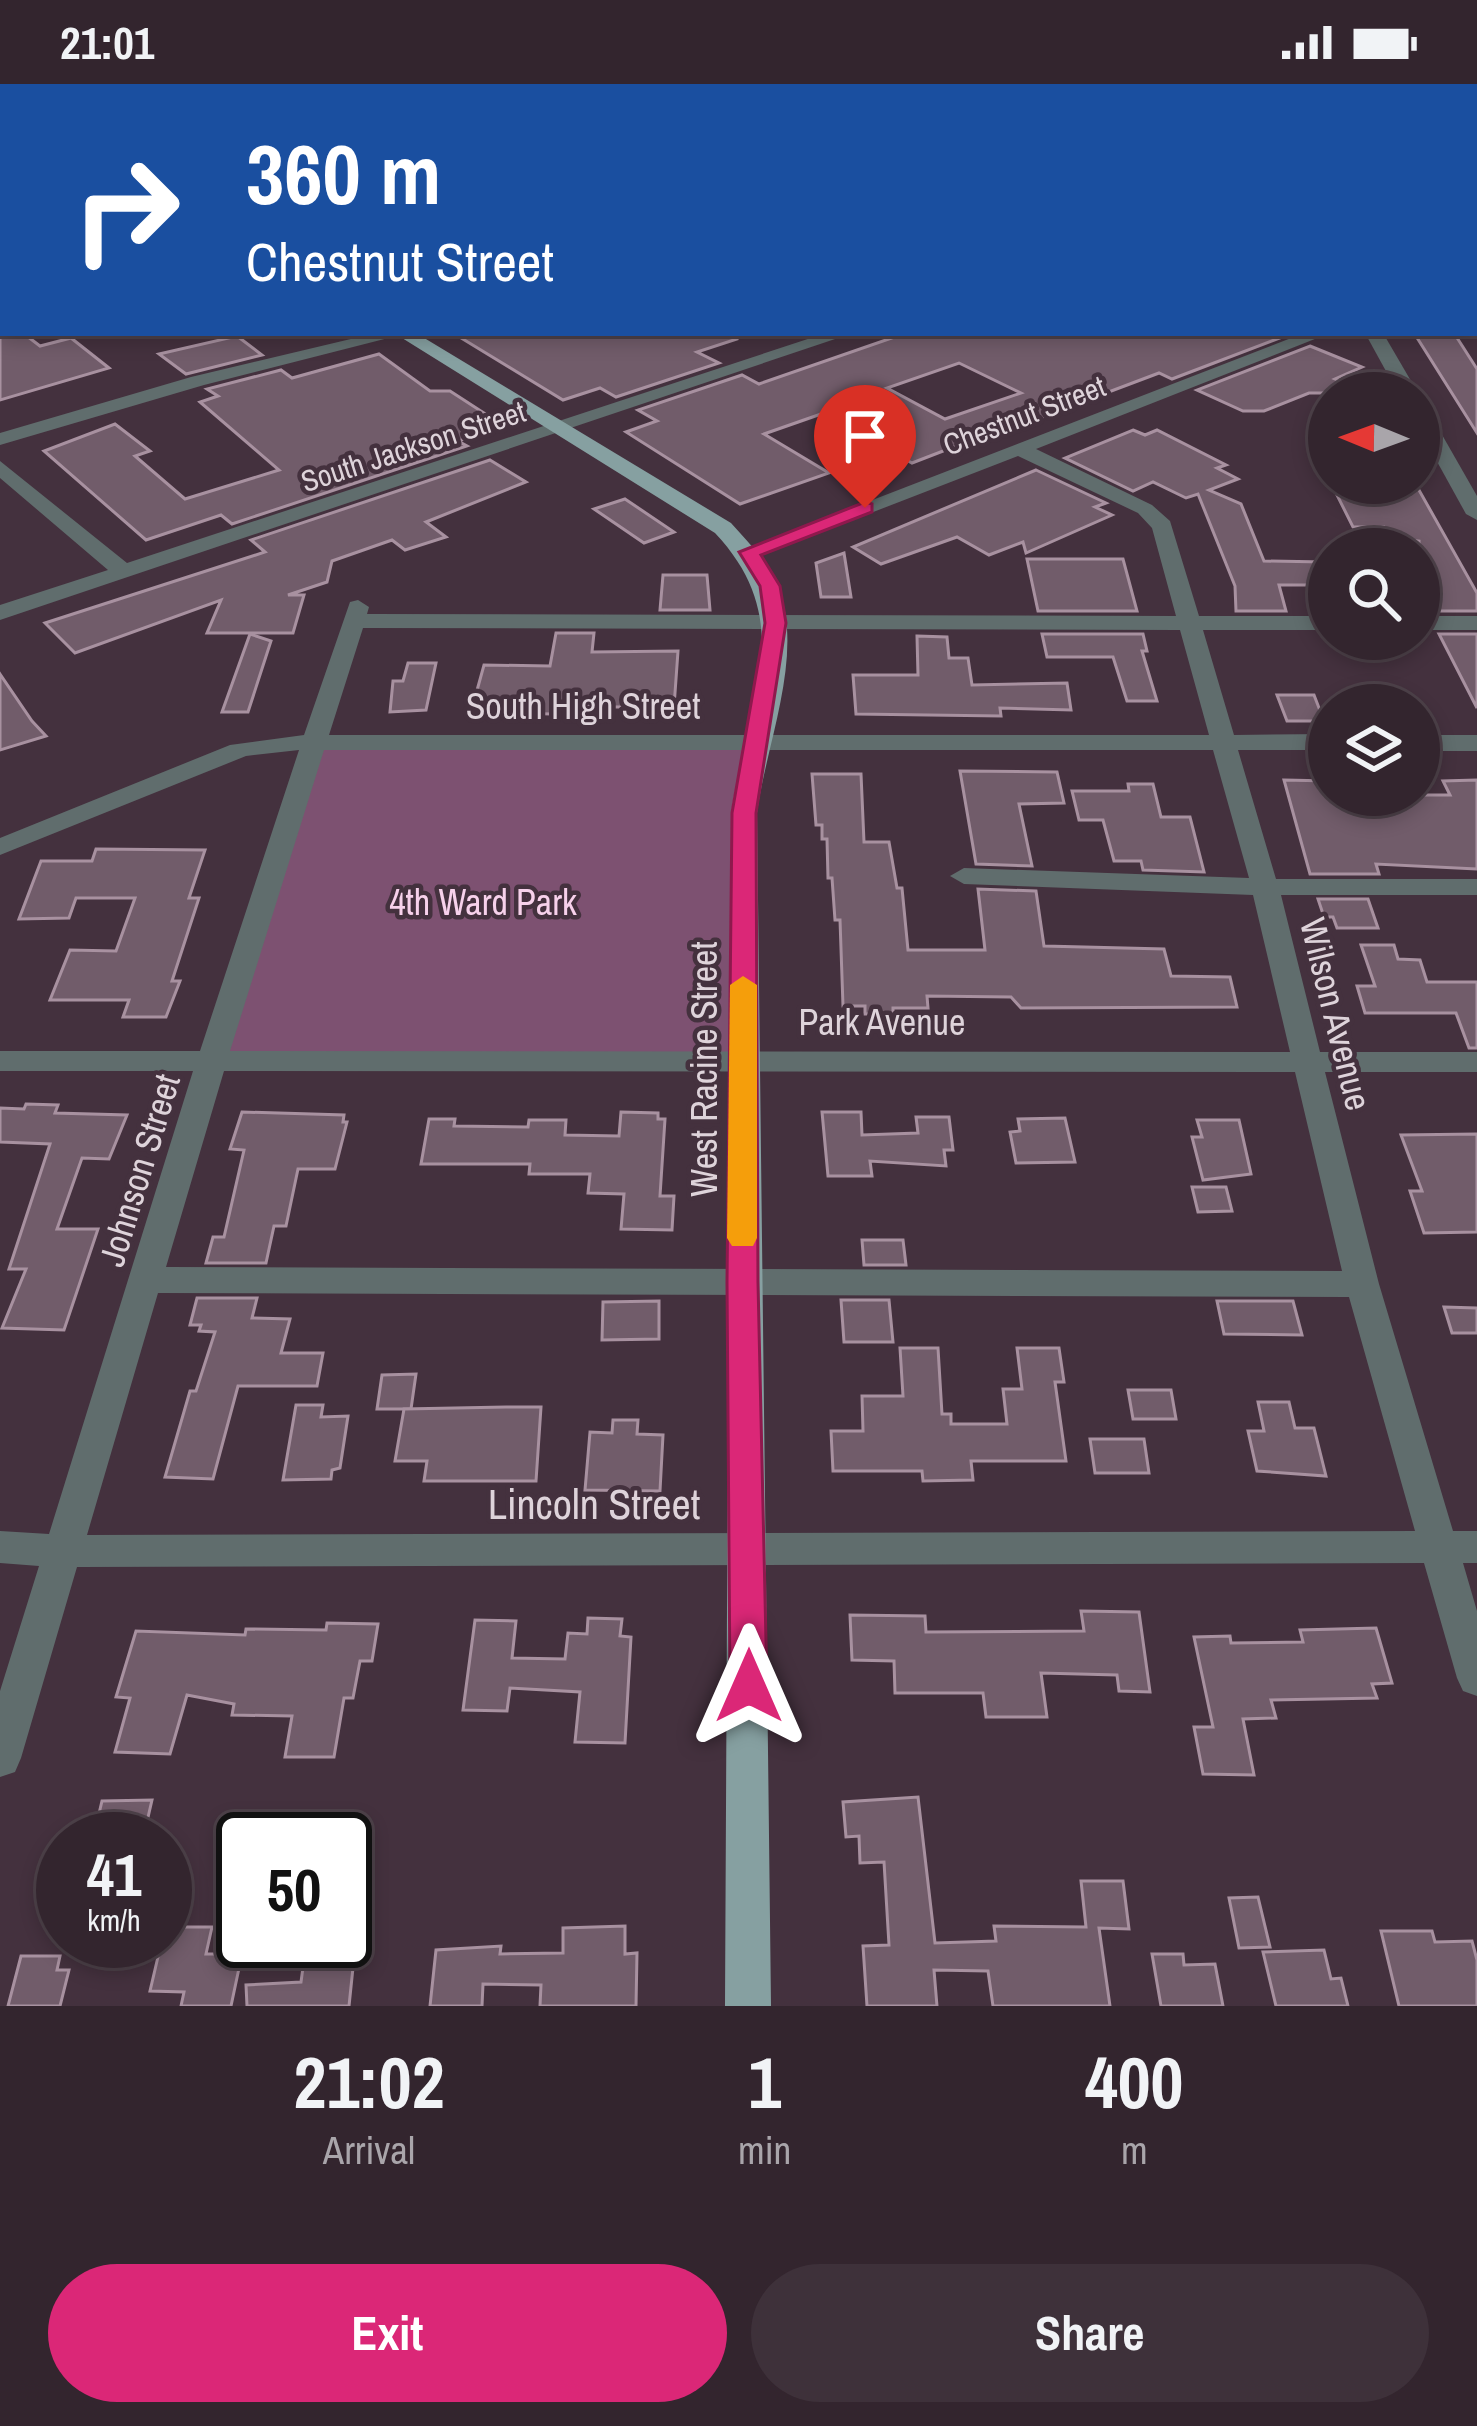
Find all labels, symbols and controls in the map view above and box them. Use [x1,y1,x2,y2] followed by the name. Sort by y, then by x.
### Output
[60,12,154,73] text: 21:01
[246,117,441,230] text: 360 m
[48,132,204,288] icon: right
[246,225,554,298] text: Chestnut Street
[937,366,1111,464] street label: Chestnut Street
[1308,372,1440,504] north arrow
[1308,372,1440,816] map controls
[814,385,916,508] pin
[296,391,531,501] street label: South Jackson Street
[832,403,898,469] icon: arrive
[1308,528,1440,660] button: search
[466,682,700,730] street label: South High Street
[1308,684,1440,816] button: layers
[389,878,577,926] park label: 4th Ward Park
[1289,913,1383,1115] street label: Wilson Avenue
[680,941,728,1197] street label: West Racine Street
[799,998,965,1046] street label: Park Avenue
[87,1068,191,1272] street label: Johnson Street
[488,1476,700,1532] street label: Lincoln Street
[686,1623,812,1749] position arrow
[216,1812,372,1968] speed limit sign: 50
[87,1834,141,1915] text: 41
[87,1900,141,1940] text: km/h
[294,2033,445,2130] text: 21:02
[748,2033,781,2130] text: 1
[1085,2033,1183,2130] text: 400
[323,2124,415,2176] text: Arrival
[738,2124,791,2176] text: min
[1121,2124,1148,2176] text: m
[48,2264,727,2402] button: Exit
[751,2264,1429,2402] button: Share

